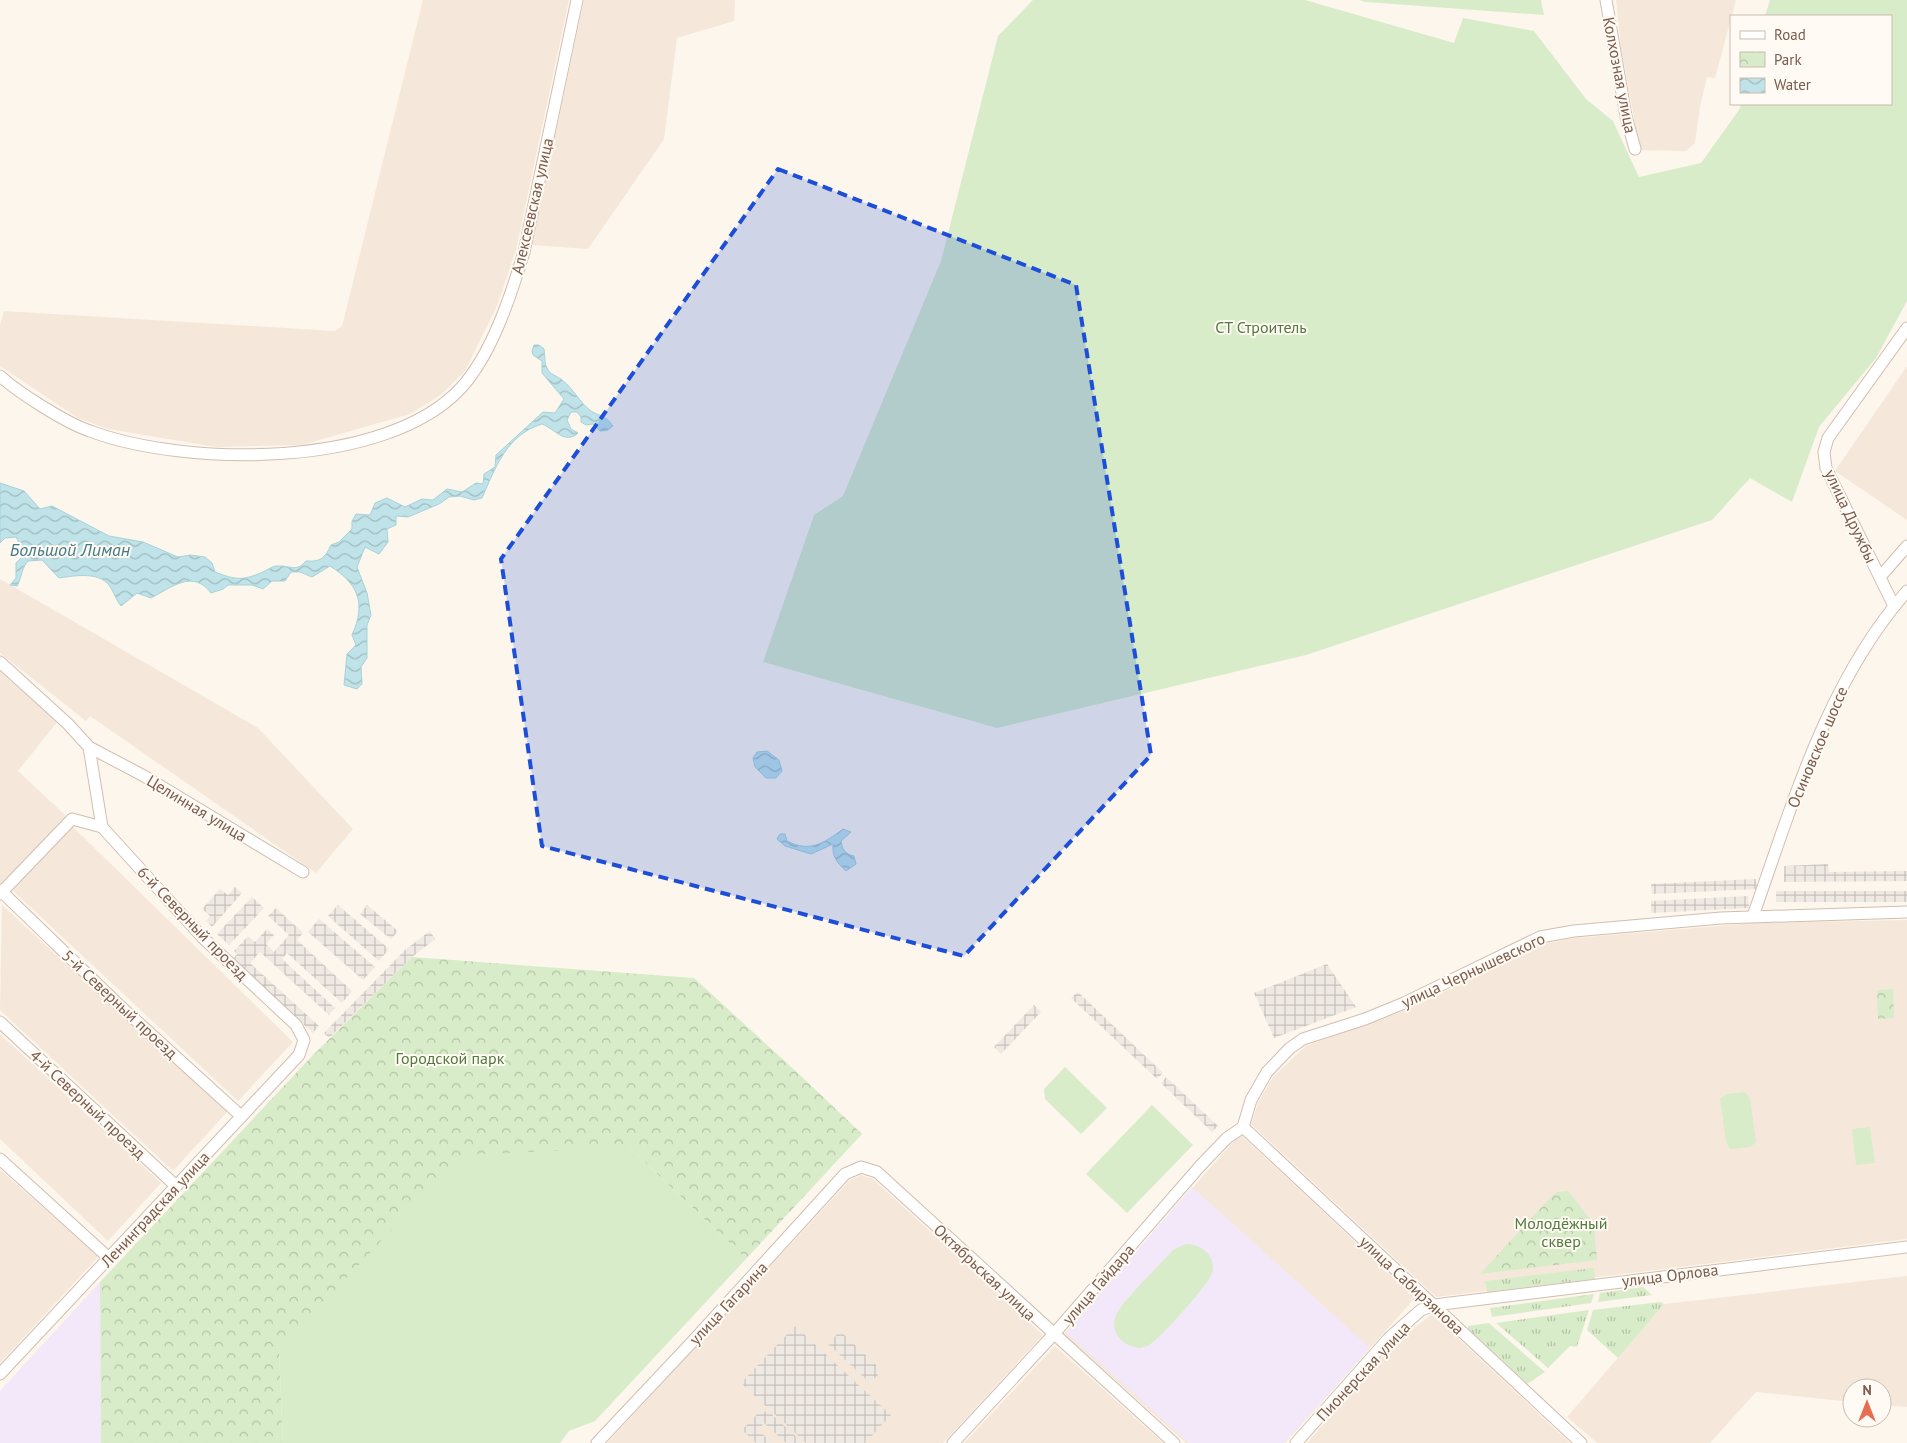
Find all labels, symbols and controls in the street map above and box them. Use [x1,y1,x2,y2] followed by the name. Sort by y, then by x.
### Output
[1599,15,1641,135] street label: Колхозная улица
[1730,15,1892,105] legend
[1774,25,1806,44] text: Road
[1774,50,1802,69] text: Park
[1774,75,1811,94] text: Water
[507,136,557,276] street label: Алексеевская улица
[1215,317,1307,337] park label: СТ Строитель
[1821,466,1881,566] street label: улица Дружбы
[10,538,131,561] water label: Большой Лиман
[1782,683,1852,811] street label: Осиновское шоссе
[143,770,251,846] street label: Целинная улица
[133,862,253,984] street label: 6-й Северный проезд
[1398,928,1548,1012] street label: улица Чернышевского
[58,945,182,1063] street label: 5-й Северный проезд
[26,1045,150,1163] street label: 4-й Северный проезд
[396,1048,505,1068] park label: Городской парк
[96,1147,214,1272] street label: Ленинградская улица
[1515,1213,1607,1251] park label: Молодёжный сквер
[930,1220,1040,1324] street label: Октябрьская улица
[1356,1231,1468,1339] street label: улица Сабирзянова
[1058,1240,1138,1328] street label: улица Гайдара
[685,1257,771,1349] street label: улица Гагарина
[1621,1259,1719,1291] street label: улица Орлова
[1312,1317,1414,1425] street label: Пионерская улица
[1842,1378,1892,1428] north arrow
[1862,1381,1872,1399] text: N

